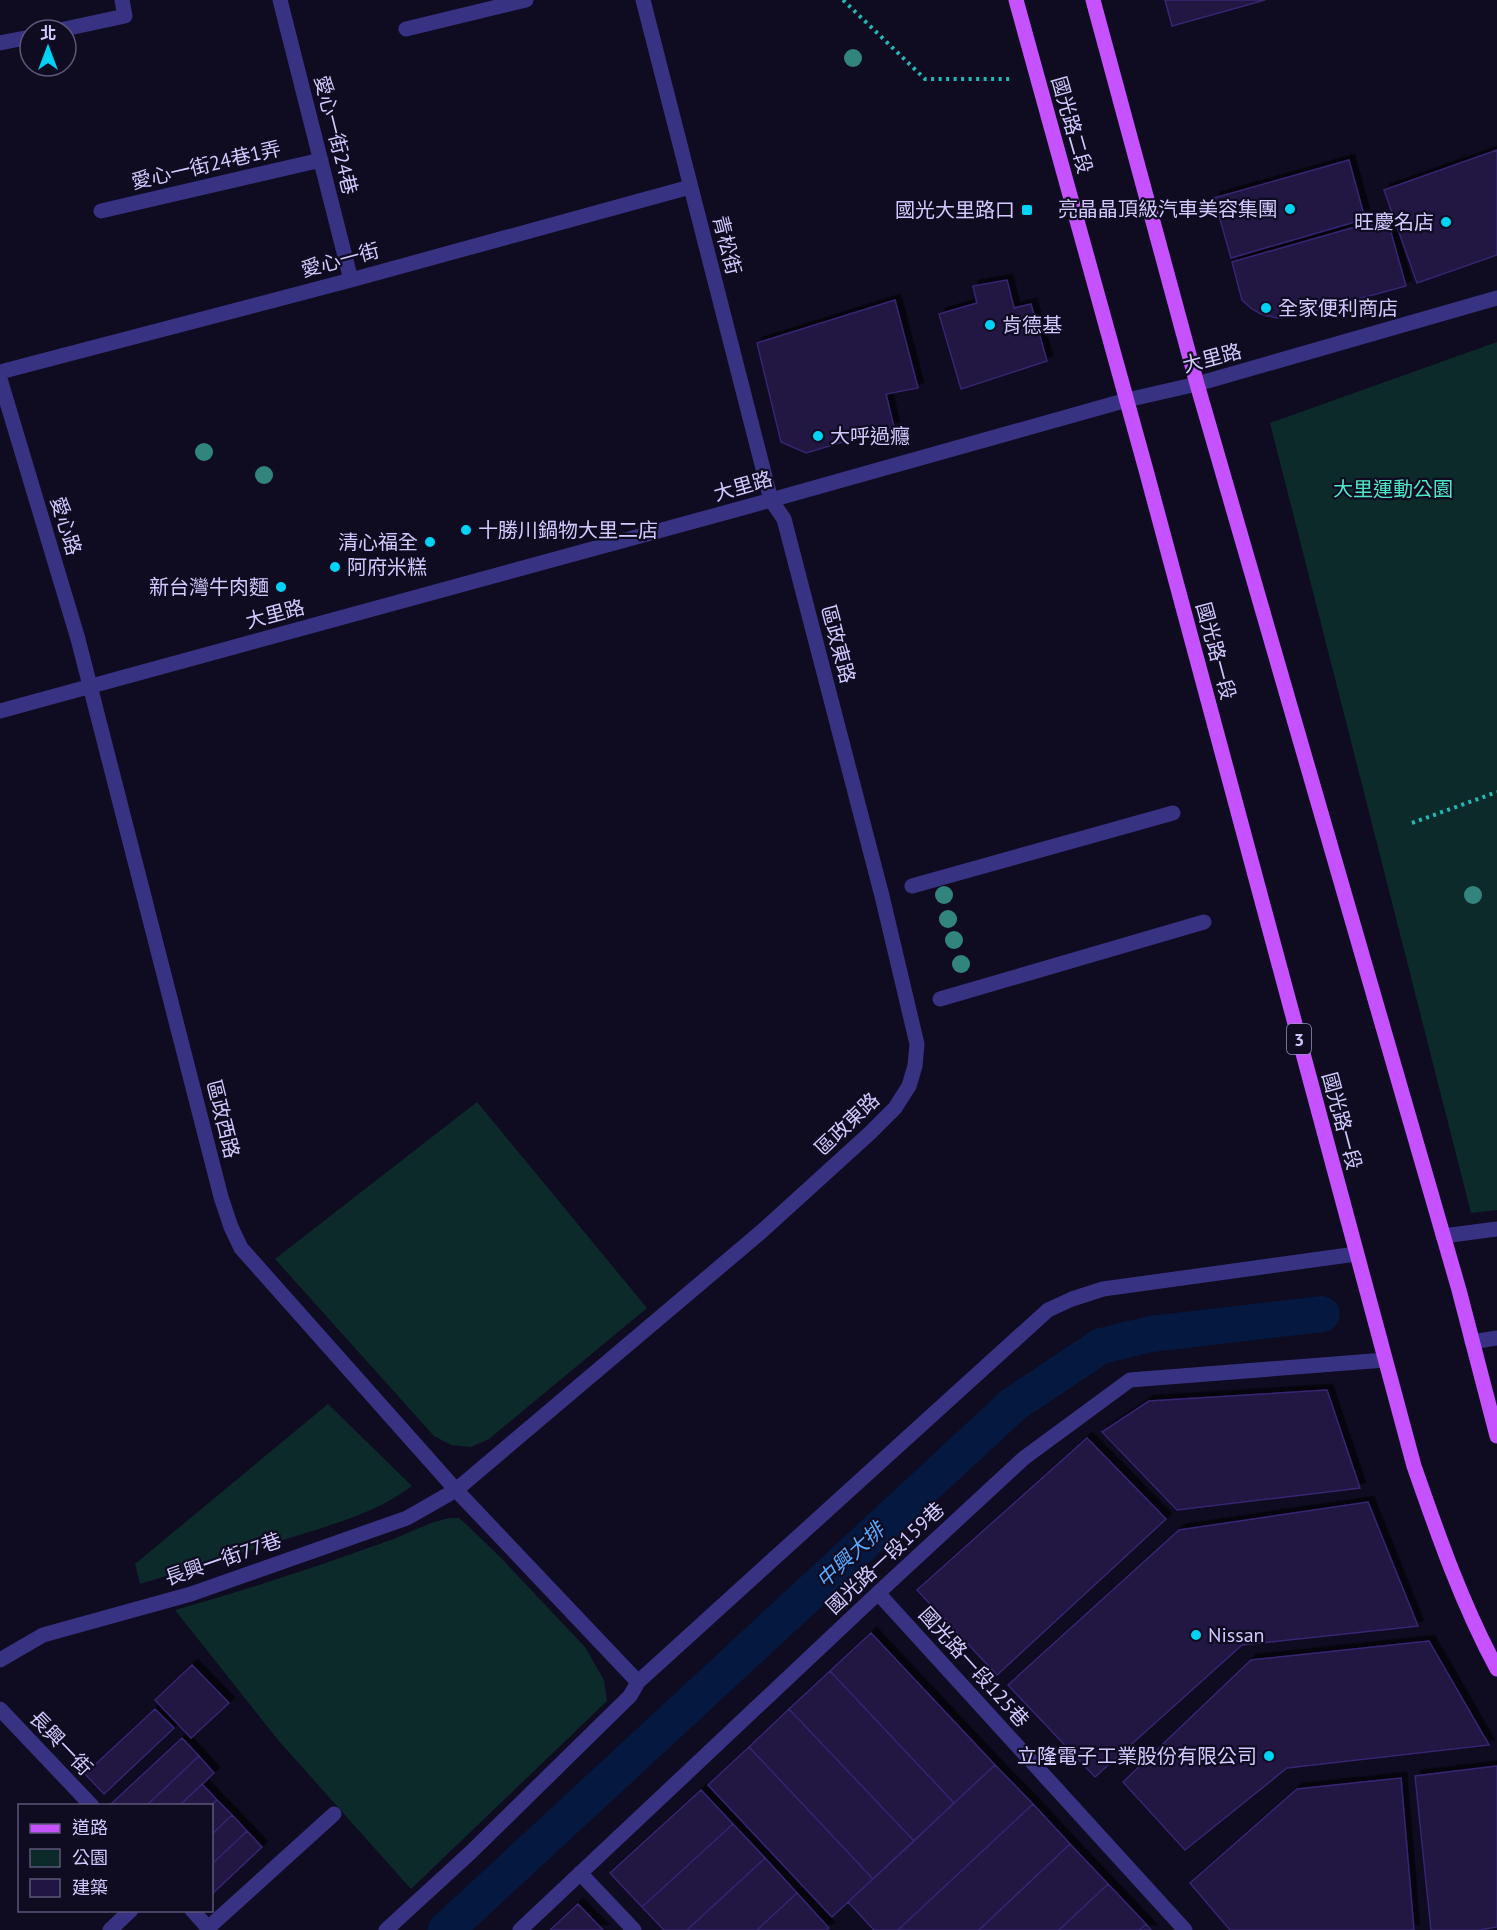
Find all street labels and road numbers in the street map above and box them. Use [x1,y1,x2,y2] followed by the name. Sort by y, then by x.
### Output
[309,73,363,197] street label: 愛心一街24巷
[1046,73,1098,177] street label: 國光路二段
[129,135,283,195] street label: 愛心一街24巷1弄
[707,213,747,277] street label: 青松街
[298,237,382,283] street label: 愛心一街
[1180,338,1244,378] street label: 大里路
[711,465,775,507] street label: 大里路
[45,494,87,558] street label: 愛心路
[243,594,307,634] street label: 大里路
[1191,599,1241,703] street label: 國光路一段
[815,602,861,686] street label: 區政東路
[1287,1024,1311,1054] road number: 3
[1317,1069,1367,1173] street label: 國光路一段
[201,1077,245,1161] street label: 區政西路
[809,1087,885,1161] street label: 區政東路
[820,1496,950,1620] street label: 國光路一段159巷
[161,1527,285,1591] street label: 長興一街77巷
[913,1602,1035,1732] street label: 國光路一段125巷
[24,1705,98,1781] street label: 長興一街

